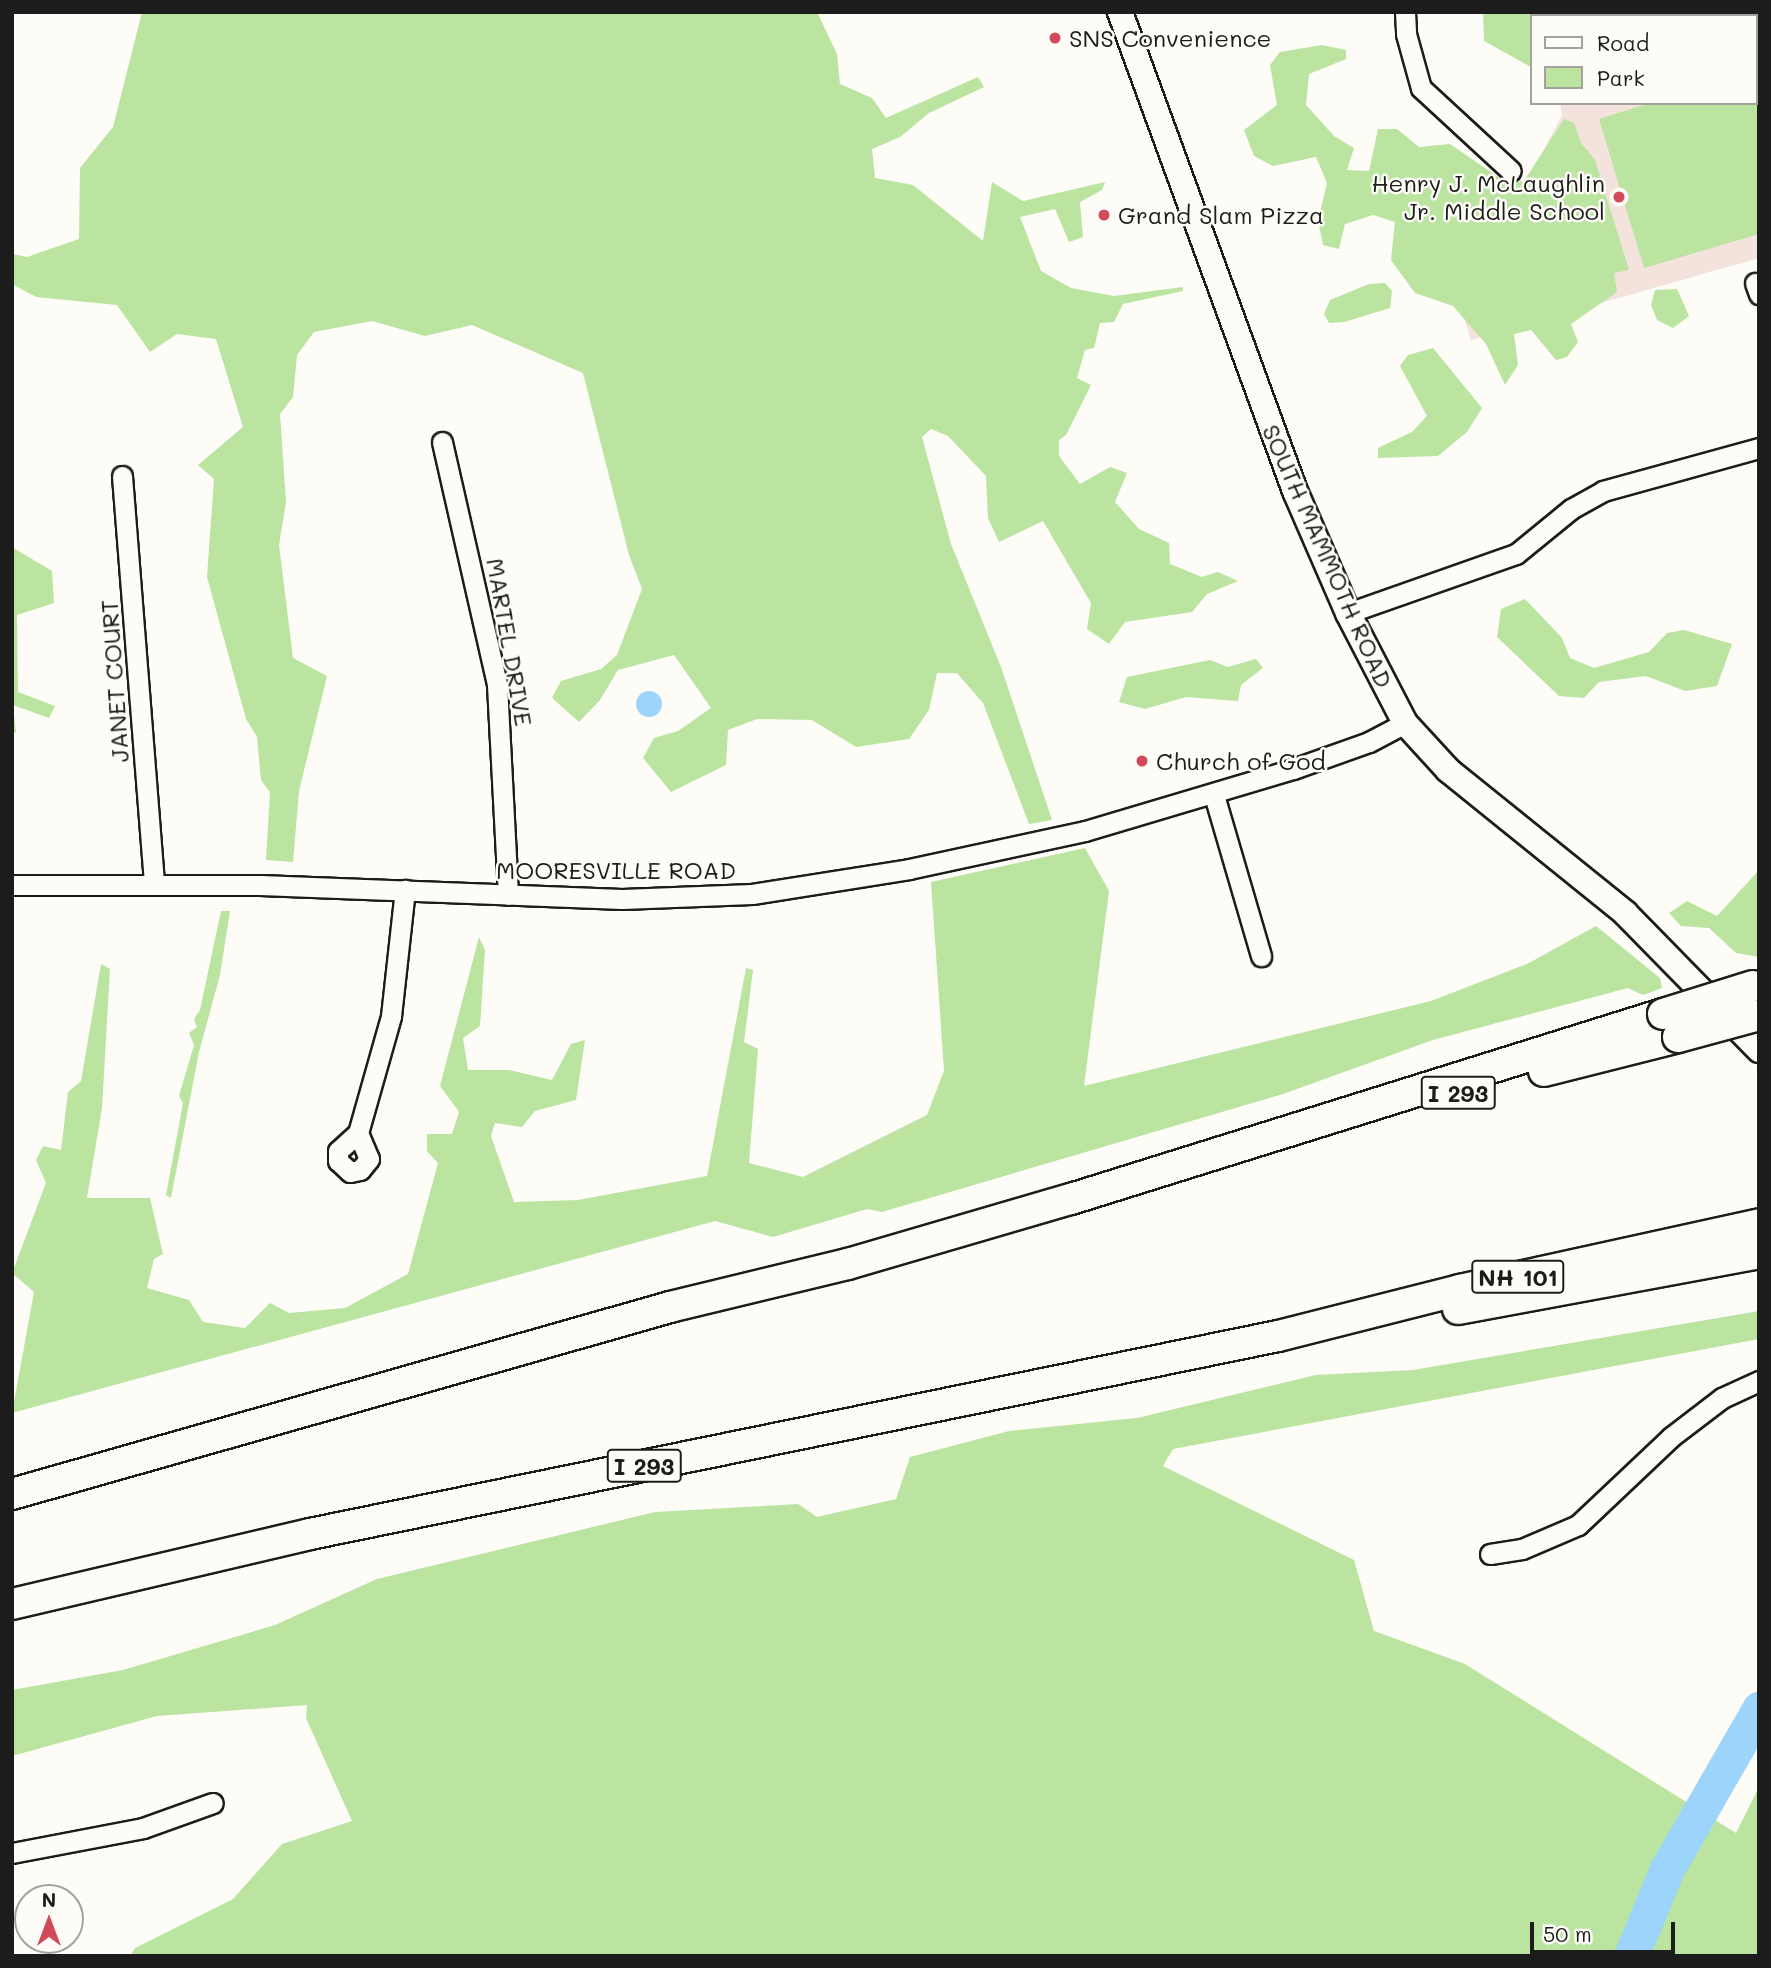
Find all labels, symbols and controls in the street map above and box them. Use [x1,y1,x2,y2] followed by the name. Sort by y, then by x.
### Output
[1530,14,1757,105] legend
[1069,24,1271,52] place label: SNS Convenience
[1597,29,1649,56] text: Road
[1047,30,1063,46] marker: SNS Convenience
[1597,64,1645,91] text: Park
[1371,169,1605,225] place label: Henry J. McLaughlin Jr. Middle School
[1611,189,1627,205] marker: Henry J. McLaughlin Jr. Middle School
[1118,201,1324,229] place label: Grand Slam Pizza
[1096,207,1112,223] marker: Grand Slam Pizza
[1257,420,1399,692] street label: SOUTH MAMMOTH ROAD
[481,556,539,728] street label: MARTEL DRIVE
[94,599,134,763] street label: JANET COURT
[1156,747,1326,775] place label: Church of God
[1134,753,1150,769] marker: Church of God
[496,856,736,884] street label: MOORESVILLE ROAD
[1420,1074,1496,1112] road number: I 293
[1471,1258,1565,1296] road number: NH 101
[606,1446,682,1485] road number: I 293
[14,1884,84,1954] north arrow
[42,1887,56,1912] text: N
[1533,1909,1678,1953] scale bar
[1543,1920,1592,1947] text: 50 m

